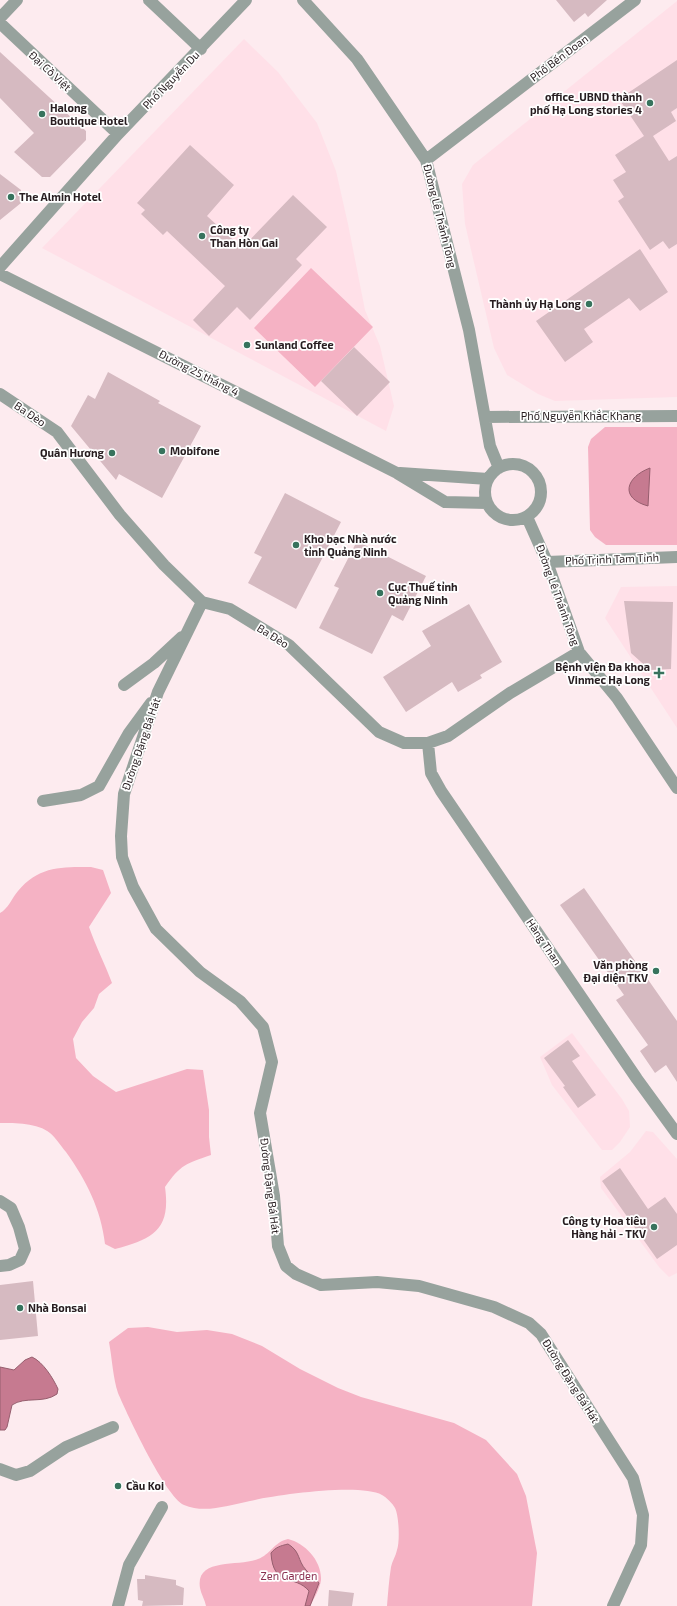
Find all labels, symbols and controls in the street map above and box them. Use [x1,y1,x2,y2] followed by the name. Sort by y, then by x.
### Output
[527,32,590,84] street label: Phố Bến Đoan
[26,48,74,94] street label: Đại Cồ Việt
[140,48,202,111] street label: Phố Nguyễn Du
[530,90,642,116] place label: office_UBND thành phố Hạ Long stories 4
[645,98,655,108] marker: office_UBND thành phố Hạ Long stories 4
[50,101,128,127] place label: Halong Boutique Hotel
[37,109,47,119] marker: Halong Boutique Hotel
[421,163,460,269] street label: Đường Lê Thánh Tông
[19,190,102,203] place label: The Almin Hotel
[6,192,16,202] marker: The Almin Hotel
[210,223,278,249] place label: Công ty Than Hòn Gai
[197,231,207,241] marker: Công ty Than Hòn Gai
[489,297,582,311] place label: Thành ủy Hạ Long
[584,299,594,309] marker: Thành ủy Hạ Long
[255,338,334,351] place label: Sunland Coffee
[242,340,252,350] marker: Sunland Coffee
[157,347,242,398] street label: Đường 25 tháng 4
[12,398,48,429] street label: Ba Đèo
[521,409,641,422] street label: Phố Nguyễn Khắc Khang
[170,444,220,457] place label: Mobifone
[40,446,105,460] place label: Quân Hương
[157,446,167,456] marker: Mobifone
[107,448,117,458] marker: Quân Hương
[304,532,397,559] place label: Kho bạc Nhà nước tỉnh Quảng Ninh
[291,540,301,550] marker: Kho bạc Nhà nước tỉnh Quảng Ninh
[534,542,583,647] street label: Đường Lê Thánh Tông
[565,550,659,568] street label: Phố Trịnh Tam Tỉnh
[388,580,458,607] place label: Cục Thuế tỉnh Quảng Ninh
[375,588,385,598] marker: Cục Thuế tỉnh Quảng Ninh
[255,621,291,650] street label: Ba Đèo
[555,660,651,686] place label: Bệnh viện Đa khoa Vinmec Hạ Long
[653,667,665,679] marker: Bệnh viện Đa khoa Vinmec Hạ Long
[119,696,163,792] street label: Đường Đặng Bá Hát
[524,916,565,967] street label: Hàng Than
[584,958,649,984] place label: Văn phòng Đại diện TKV
[651,966,661,976] marker: Văn phòng Đại diện TKV
[257,1137,283,1235] street label: Đường Đặng Bá Hát
[562,1214,646,1240] place label: Công ty Hoa tiêu Hàng hải - TKV
[649,1222,659,1232] marker: Công ty Hoa tiêu Hàng hải - TKV
[28,1301,87,1314] place label: Nhà Bonsai
[15,1303,25,1313] marker: Nhà Bonsai
[539,1336,603,1426] street label: Đường Đặng Bá Hát
[126,1479,164,1492] place label: Cầu Koi
[113,1481,123,1491] marker: Cầu Koi
[261,1569,317,1582] park label: Zen Garden

